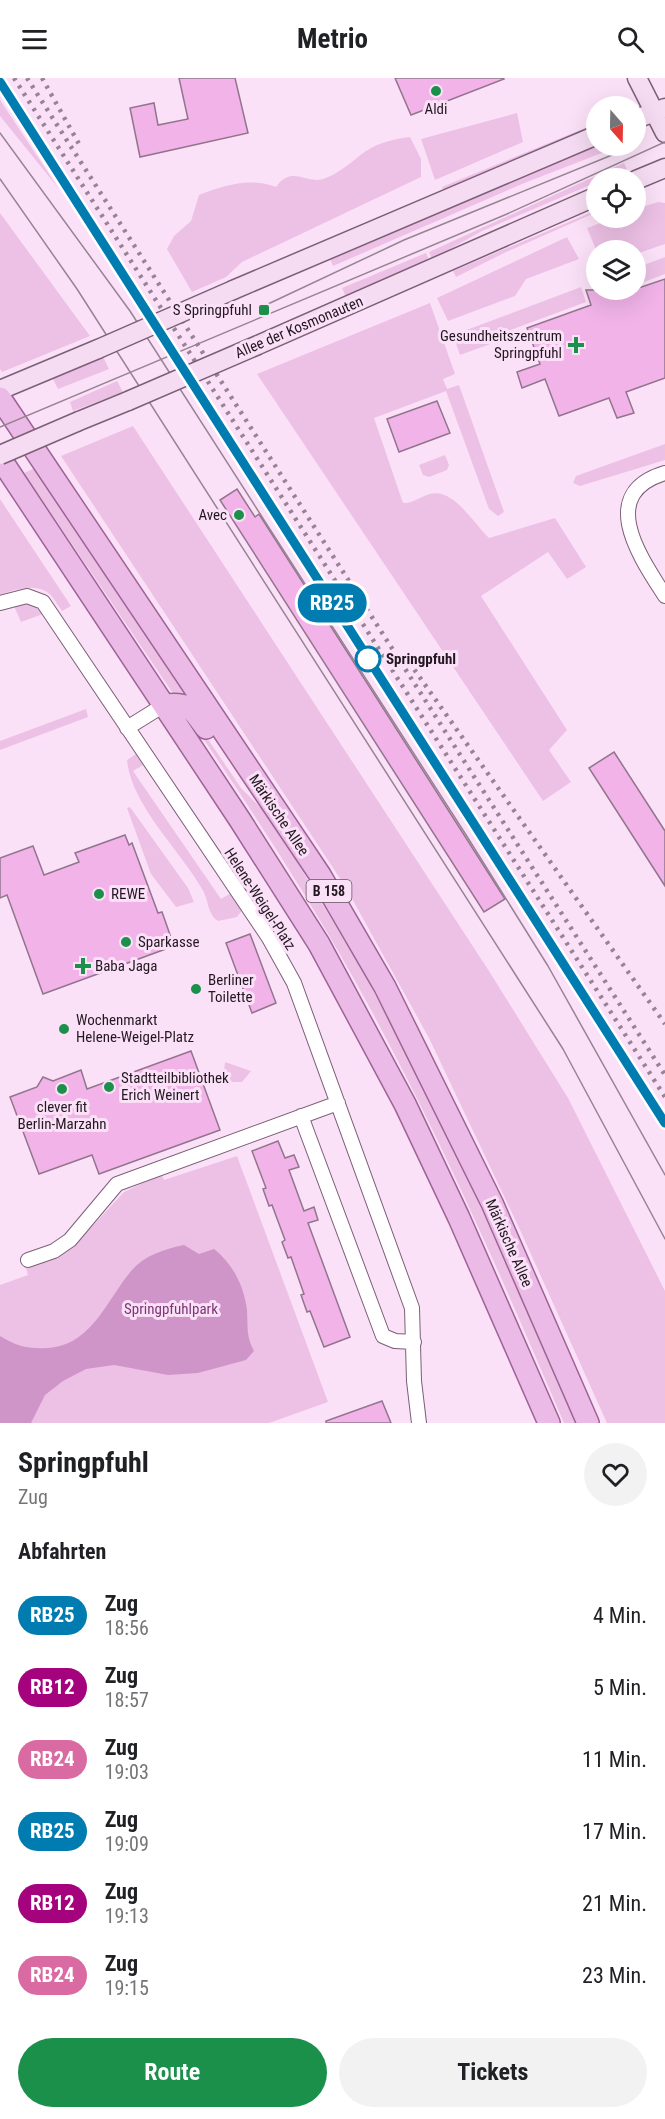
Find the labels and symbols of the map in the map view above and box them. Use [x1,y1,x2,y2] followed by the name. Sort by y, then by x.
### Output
[429,84,443,98] marker: Aldi
[586,96,646,156] north arrow
[425,100,447,118] place label: Aldi
[232,292,366,362] street label: Allee der Kosmonauten
[173,301,252,319] place label: S Springpfuhl
[257,303,271,317] marker: S Springpfuhl
[440,327,562,362] place label: Gesundheitszentrum Springpfuhl
[567,336,585,354] marker: Gesundheitszentrum Springpfuhl
[198,506,227,524] place label: Avec
[232,508,246,522] marker: Avec
[290,584,374,622] line badge: RB25
[355,646,381,672] marker: Springpfuhl
[386,650,456,668] place label: Springpfuhl
[245,771,313,859] street label: Märkische Allee
[220,845,300,953] street label: Helene-Weigel-Platz
[306,880,352,902] road number: B 158
[111,885,145,903] place label: REWE
[92,887,106,901] marker: REWE
[138,933,200,951] place label: Sparkasse
[119,935,133,949] marker: Sparkasse
[95,957,157,975] place label: Baba Jaga
[76,959,90,973] marker: Baba Jaga
[208,971,254,1006] place label: Berliner Toilette
[189,982,203,996] marker: Berliner Toilette
[76,1011,194,1046] place label: Wochenmarkt Helene-Weigel-Platz
[57,1022,71,1036] marker: Wochenmarkt Helene-Weigel-Platz
[121,1069,229,1104] place label: Stadtteilbibliothek Erich Weinert
[102,1080,116,1094] marker: Stadtteilbibliothek Erich Weinert
[55,1082,69,1096] marker: clever fit Berlin-Marzahn
[17,1098,107,1133] place label: clever fit Berlin-Marzahn
[482,1196,536,1290] street label: Märkische Allee
[124,1300,218,1318] park label: Springpfuhlpark

